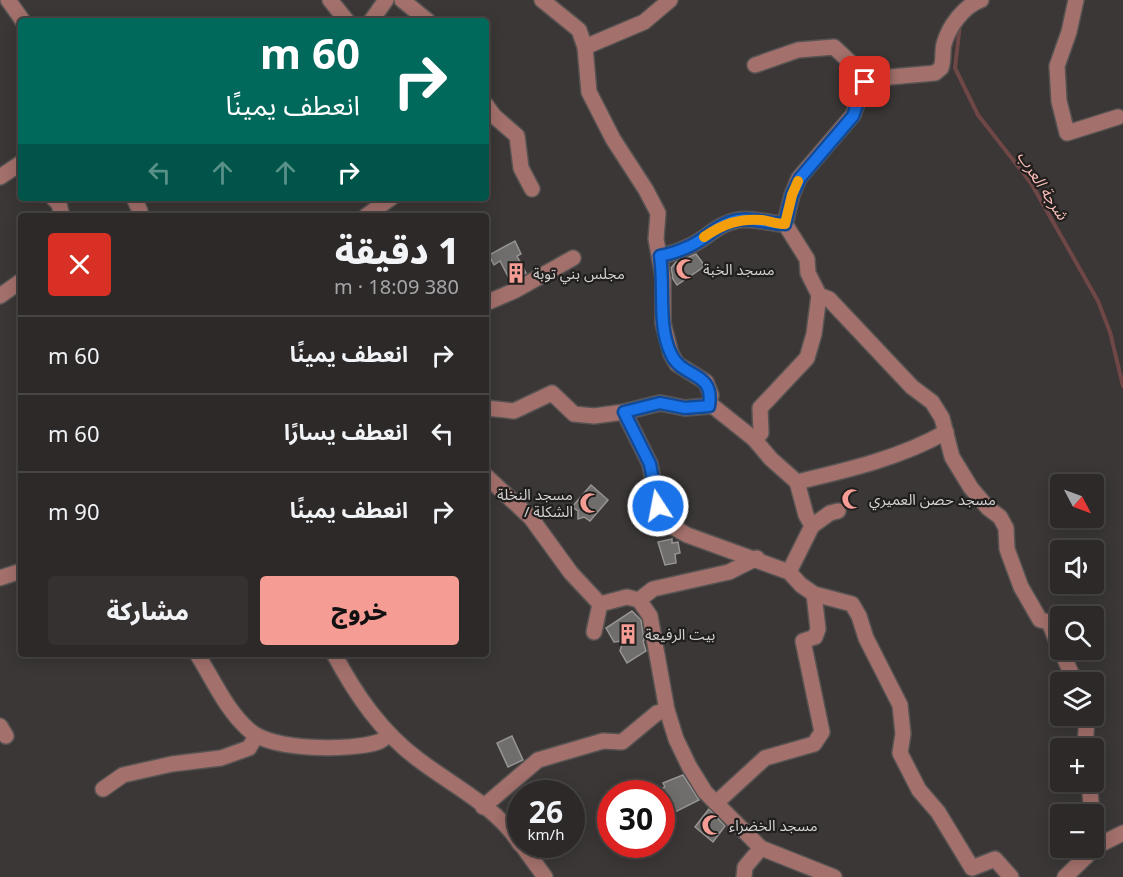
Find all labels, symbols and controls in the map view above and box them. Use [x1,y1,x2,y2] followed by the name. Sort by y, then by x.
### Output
[260,24,360,81] text: 60 m
[381,42,459,120] icon: right
[839,56,890,107] pin
[848,65,881,98] icon: arrive
[226,86,360,123] text: انعطف يمينًا
[1012,146,1074,224] water label: شرجة العرب
[143,156,176,189] icon: left
[206,156,239,189] icon: ahead
[269,156,302,189] icon: ahead
[332,156,365,189] icon: right
[335,226,459,275] text: 1 دقيقة
[48,233,111,296] button: close
[674,257,698,281] mosque icon: مسجد الخبة
[703,259,775,279] place label: مسجد الخبة
[504,261,528,285] building icon: مجلس بني توبة
[533,263,625,285] place label: مجلس بني توبة
[334,273,459,300] text: 380 m · 18:09
[290,338,408,368] text: انعطف يمينًا
[426,339,459,372] icon: right
[48,340,99,370] text: 60 m
[284,416,408,446] text: انعطف يسارًا
[426,417,459,450] icon: left
[48,418,99,448] text: 60 m
[626,474,690,538] position arrow
[1050,474,1104,528] north arrow
[1050,474,1104,858] map controls
[497,484,573,521] place label: مسجد النخلة / الشكلة
[840,487,864,511] mosque icon: مسجد حصن العميري
[869,489,996,511] place label: مسجد حصن العميري
[578,491,602,515] mosque icon: مسجد النخلة / الشكلة
[290,494,408,524] text: انعطف يمينًا
[426,495,459,528] icon: right
[48,496,99,526] text: 90 m
[1050,540,1104,594] button: sound
[48,576,248,645] button: مشاركة
[260,576,459,645] button: خروج
[1050,606,1104,660] button: search
[616,622,640,646] building icon: بيت الرفيعة
[645,624,715,644] place label: بيت الرفيعة
[1050,672,1104,726] button: layers
[1050,738,1104,792] button: +
[597,780,675,858] speed limit sign: 30
[529,791,563,832] text: 26
[1050,804,1104,858] button: −
[700,813,724,837] mosque icon: مسجد الخضراء
[729,815,818,835] place label: مسجد الخضراء
[528,824,564,844] text: km/h

